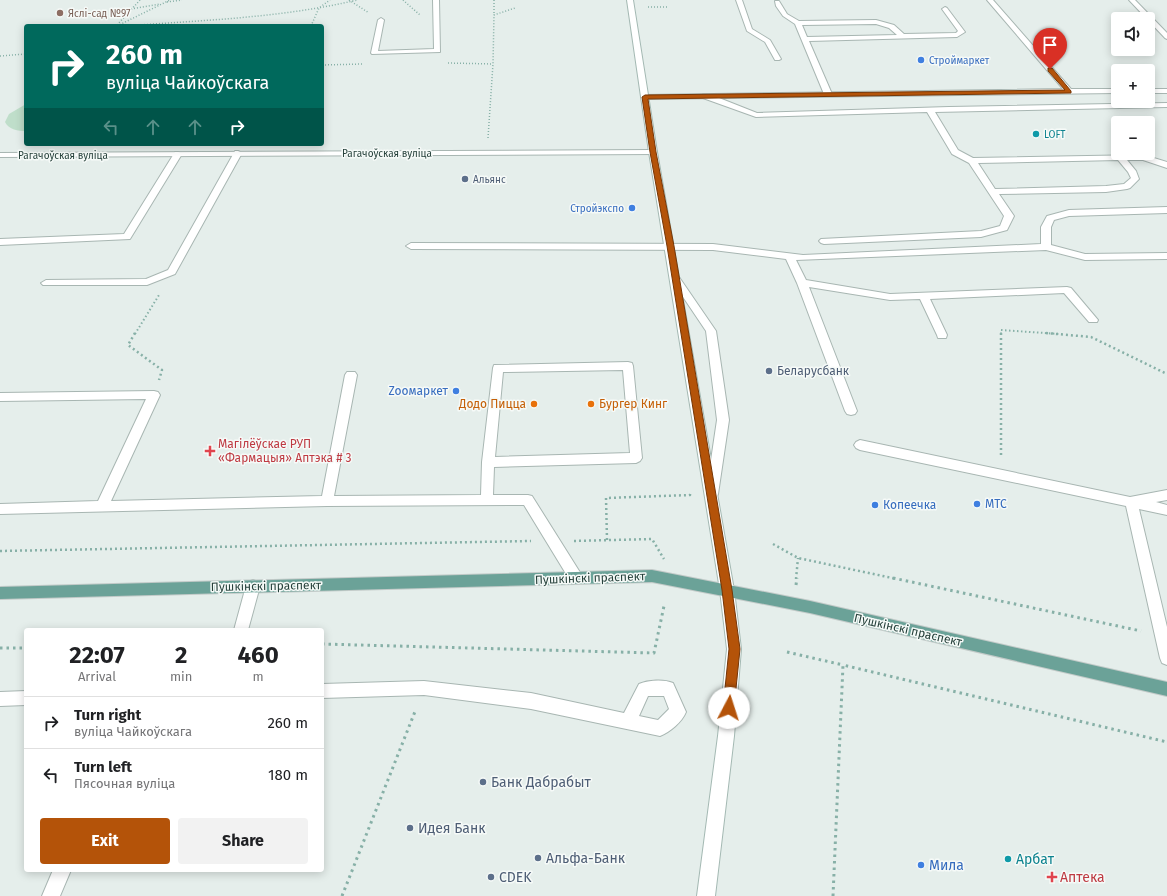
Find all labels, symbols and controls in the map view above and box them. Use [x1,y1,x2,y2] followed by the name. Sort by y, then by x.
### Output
[68,7,131,20] place label: Яслі-сад №97
[55,8,65,18] marker: Яслі-сад №97
[1111,12,1155,160] map controls
[1111,12,1155,56] button: sound
[1033,28,1067,69] pin
[1039,34,1061,56] icon: arrive
[106,38,183,71] text: 260 m
[40,40,92,92] icon: right
[916,55,926,65] marker: Строймаркет
[929,55,990,67] place label: Строймаркет
[1111,64,1155,108] button: +
[106,72,269,94] text: вуліца Чайкоўскага
[100,116,122,138] icon: left
[142,116,164,138] icon: ahead
[184,116,206,138] icon: ahead
[226,116,248,138] icon: right
[1111,116,1155,160] button: −
[1031,129,1041,139] marker: LOFT
[1044,129,1066,141] place label: LOFT
[342,147,432,160] street label: Рагачоўская вуліца
[18,149,108,162] street label: Рагачоўская вуліца
[460,174,470,184] marker: Альянс
[473,174,506,186] place label: Альянс
[570,203,624,215] place label: Стройэкспо
[627,203,637,213] marker: Стройэкспо
[777,364,850,378] place label: Беларусбанк
[764,366,774,376] marker: Беларусбанк
[389,384,449,398] place label: Zooмаркет
[451,386,461,396] marker: Zooмаркет
[458,397,526,411] place label: Додо Пицца
[599,397,668,411] place label: Бургер Кинг
[529,399,539,409] marker: Додо Пицца
[586,399,596,409] marker: Бургер Кинг
[218,437,352,465] place label: Магілёўскае РУП «Фармацыя» Аптэка # 3
[205,446,215,456] marker: Магілёўскае РУП «Фармацыя» Аптэка # 3
[985,497,1007,511] place label: МТС
[883,498,936,512] place label: Копеечка
[972,499,982,509] marker: МТС
[870,500,880,510] marker: Копеечка
[535,569,646,587] street label: Пушкінскі праспект
[211,578,322,594] street label: Пушкінскі праспект
[853,611,964,649] street label: Пушкінскі праспект
[69,641,125,669] text: 22:07
[175,641,187,669] text: 2
[238,641,279,669] text: 460
[78,669,116,684] text: Arrival
[170,669,192,684] text: min
[253,669,264,684] text: m
[708,687,750,729] position arrow
[74,706,141,724] text: Turn right
[40,712,62,734] icon: right
[267,714,308,732] text: 260 m
[74,724,192,739] text: вуліца Чайкоўскага
[74,758,132,776] text: Turn left
[40,764,62,786] icon: left
[268,766,308,784] text: 180 m
[491,774,591,791] place label: Банк Дабрабыт
[74,776,175,791] text: Пясочная вуліца
[478,777,488,787] marker: Банк Дабрабыт
[40,818,170,864] button: Exit
[178,818,308,864] button: Share
[418,820,486,837] place label: Идея Банк
[405,823,415,833] marker: Идея Банк
[546,850,626,867] place label: Альфа-Банк
[1016,851,1055,868] place label: Арбат
[533,853,543,863] marker: Альфа-Банк
[1003,854,1013,864] marker: Арбат
[929,857,964,874] place label: Мила
[916,860,926,870] marker: Мила
[499,869,532,886] place label: CDEK
[1060,869,1105,886] place label: Аптека
[486,872,496,882] marker: CDEK
[1047,872,1057,882] marker: Аптека

